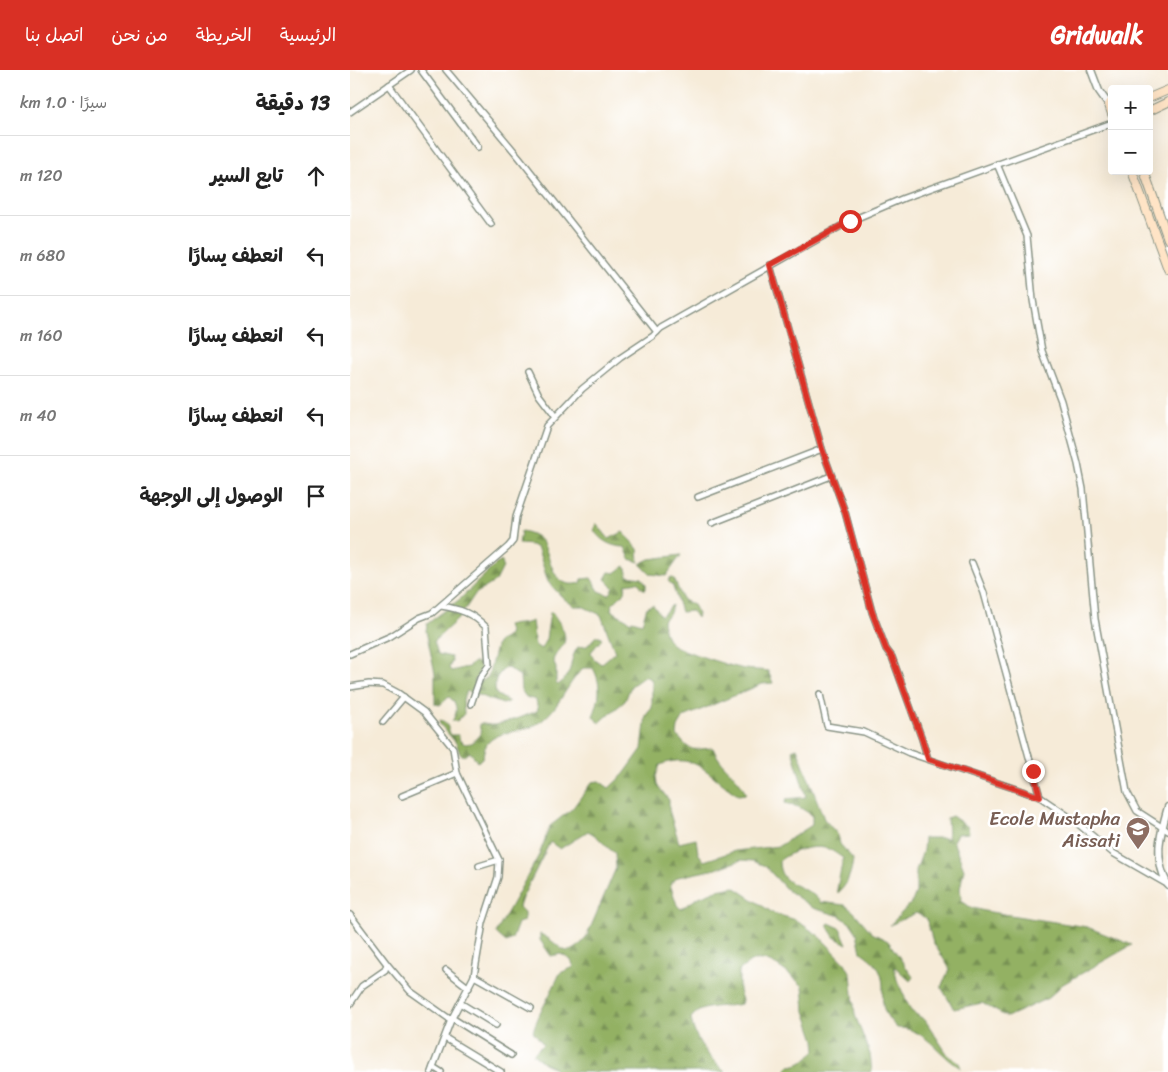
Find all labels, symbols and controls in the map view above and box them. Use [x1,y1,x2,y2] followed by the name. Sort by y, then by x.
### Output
[1051,14,1143,56] text: Gridwalk
[25,19,84,51] text: اتصل بنا
[112,19,168,51] text: من نحن
[196,19,252,51] text: الخريطة
[280,19,336,51] text: الرئيسية
[256,84,330,122] text: 13 دقيقة
[1108,85,1153,175] map controls
[1108,85,1153,130] button: +
[20,88,107,117] text: سيرًا · 1.0 km
[1108,130,1153,175] button: −
[210,159,283,192] text: تابع السير
[20,161,63,190] text: 120 m
[302,162,330,190] icon: ahead
[839,210,862,233] route start
[188,239,283,272] text: انعطف يسارًا
[20,241,65,270] text: 680 m
[302,242,330,270] icon: left
[188,319,283,352] text: انعطف يسارًا
[20,321,63,350] text: 160 m
[302,322,330,350] icon: left
[188,399,283,432] text: انعطف يسارًا
[20,401,57,430] text: 40 m
[302,402,330,430] icon: left
[140,479,283,512] text: الوصول إلى الوجهة
[302,482,330,510] icon: arrive
[1022,760,1045,783] route end
[989,802,1121,857] place label: Ecole Mustapha Aissati
[1125,816,1151,850] school or university icon: Ecole Mustapha Aissati

